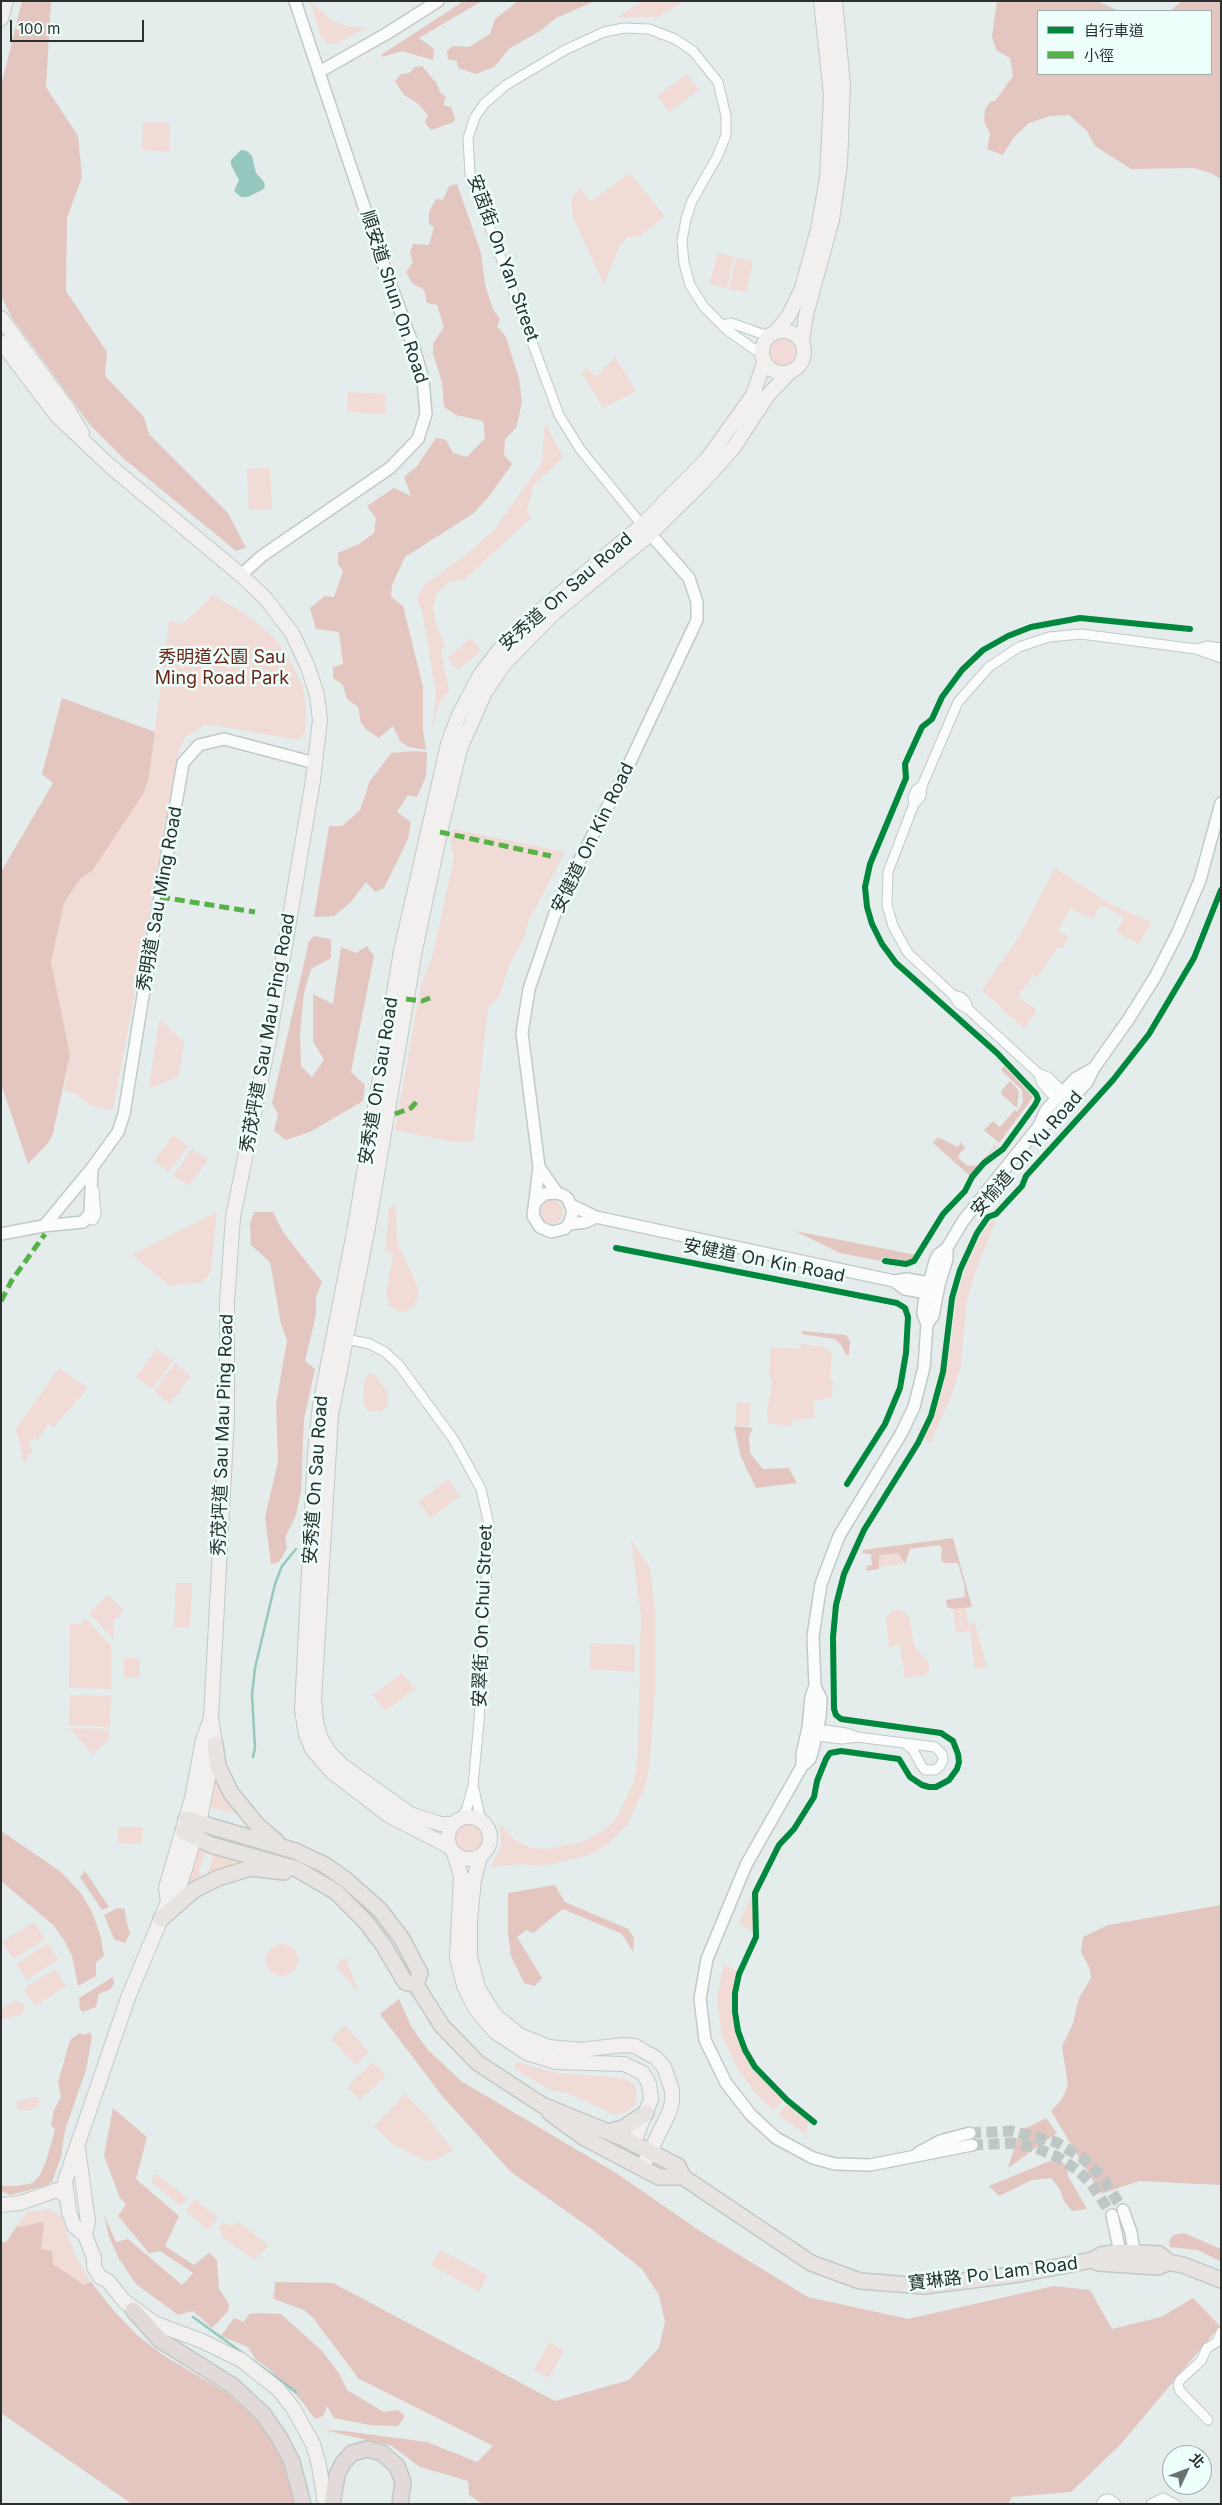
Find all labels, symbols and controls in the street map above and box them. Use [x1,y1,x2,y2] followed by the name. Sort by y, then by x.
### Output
[12,10,146,42] scale bar
[1037,10,1212,75] legend
[18,19,60,38] text: 100 m
[1084,21,1144,40] text: 自行車道
[1084,46,1114,65] text: 小徑
[463,172,543,344] street label: 安茵街 On Yan Street
[356,208,432,386] street label: 順安道 Shun On Road
[495,528,637,656] street label: 安秀道 On Sau Road
[155,647,289,690] park label: 秀明道公園 Sau Ming Road Park
[547,759,639,917] street label: 安健道 On Kin Road
[133,805,187,993] street label: 秀明道 Sau Ming Road
[236,912,300,1154] street label: 秀茂坪道 Sau Mau Ping Road
[355,996,403,1166] street label: 安秀道 On Sau Road
[967,1087,1087,1221] street label: 安愉道 On Yu Road
[681,1235,847,1287] street label: 安健道 On Kin Road
[208,1313,238,1557] street label: 秀茂坪道 Sau Mau Ping Road
[299,1395,333,1565] street label: 安秀道 On Sau Road
[469,1524,497,1708] street label: 安翠街 On Chui Street
[907,2253,1079,2295] street label: 寶琳路 Po Lam Road
[1162,2445,1212,2495] north arrow
[1187,2449,1209,2471] text: 北

